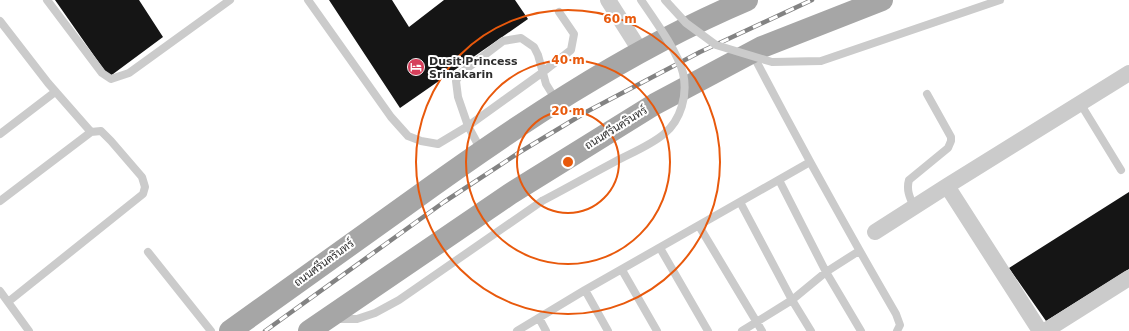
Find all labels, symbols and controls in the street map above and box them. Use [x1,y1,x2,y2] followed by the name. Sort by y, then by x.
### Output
[603,12,637,26] text: 60 m
[551,53,585,67] text: 40 m
[429,55,518,81] place label: Dusit Princess Srinakarin
[406,57,426,77] hotel icon: Dusit Princess Srinakarin
[581,102,649,152] street label: ถนนศรีนครินทร์
[551,104,585,118] text: 20 m
[561,155,575,169] centre of rings
[290,235,356,289] street label: ถนนศรีนครินทร์

